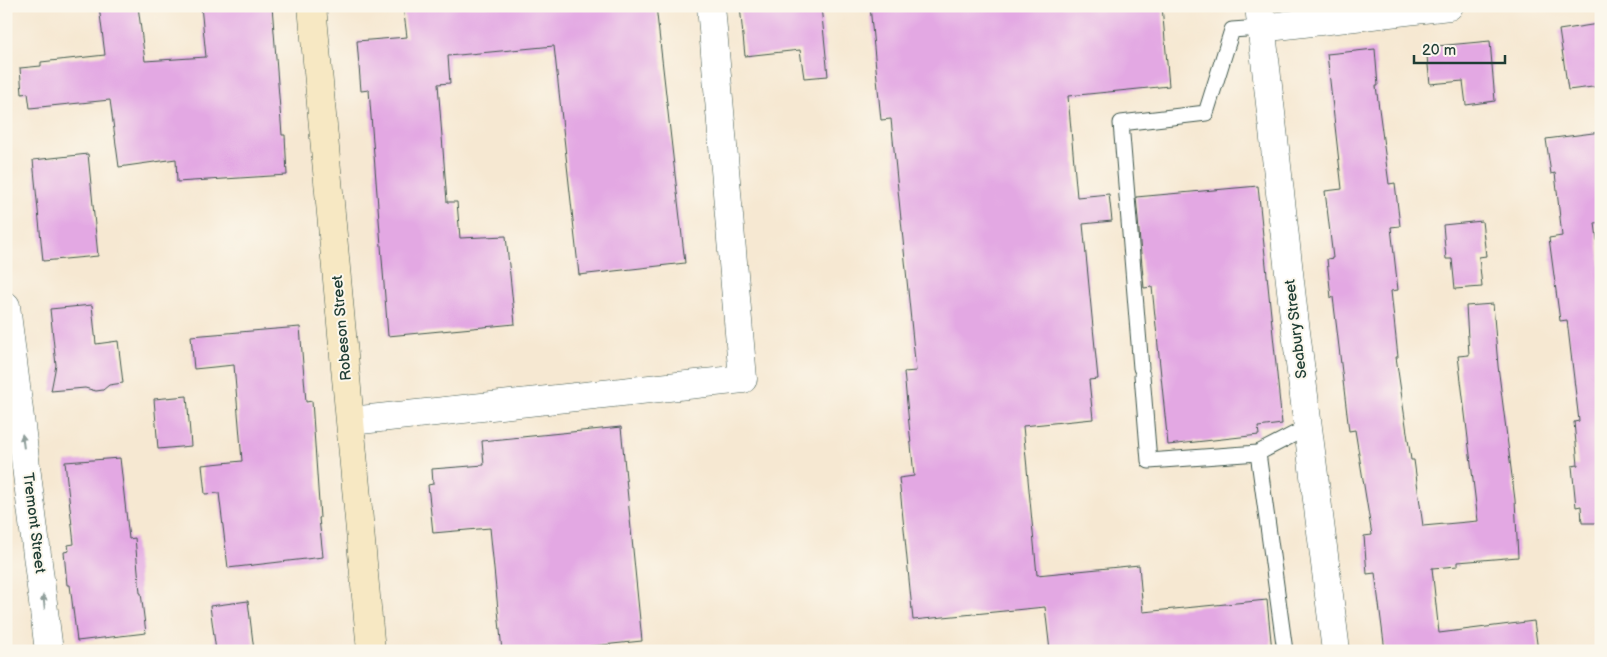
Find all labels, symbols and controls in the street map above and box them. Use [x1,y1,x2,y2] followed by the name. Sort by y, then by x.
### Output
[1414,32,1506,64] scale bar
[1422,41,1456,60] text: 20 m
[328,274,356,382] street label: Robeson Street
[1280,278,1312,380] street label: Seabury Street
[19,433,27,449] one-way arrow
[18,472,50,575] street label: Tremont Street
[40,594,48,610] one-way arrow

